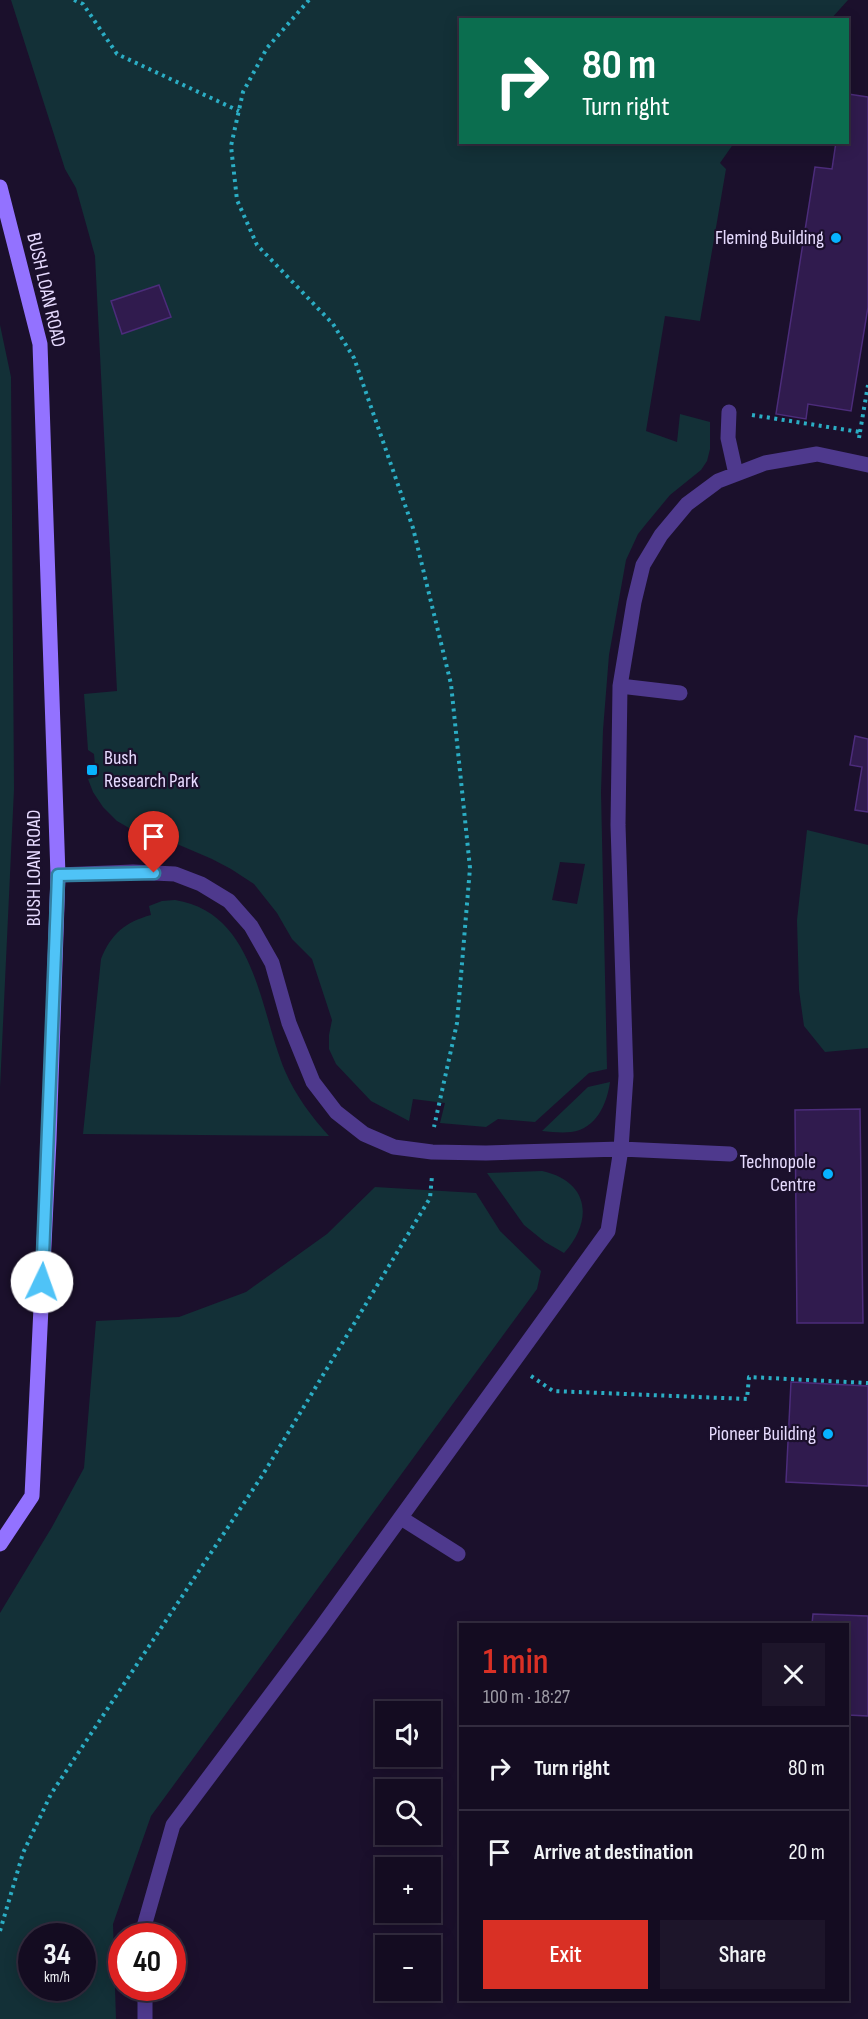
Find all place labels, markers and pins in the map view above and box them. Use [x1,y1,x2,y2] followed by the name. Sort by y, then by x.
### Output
[715,226,824,250] place label: Fleming Building
[829,231,843,245] marker: Fleming Building
[104,746,199,793] place label: Bush Research Park
[85,763,99,777] marker: Bush Research Park
[128,811,179,873] pin
[739,1150,816,1197] place label: Technopole Centre
[821,1167,835,1181] marker: Technopole Centre
[709,1422,816,1446] place label: Pioneer Building
[821,1427,835,1441] marker: Pioneer Building

